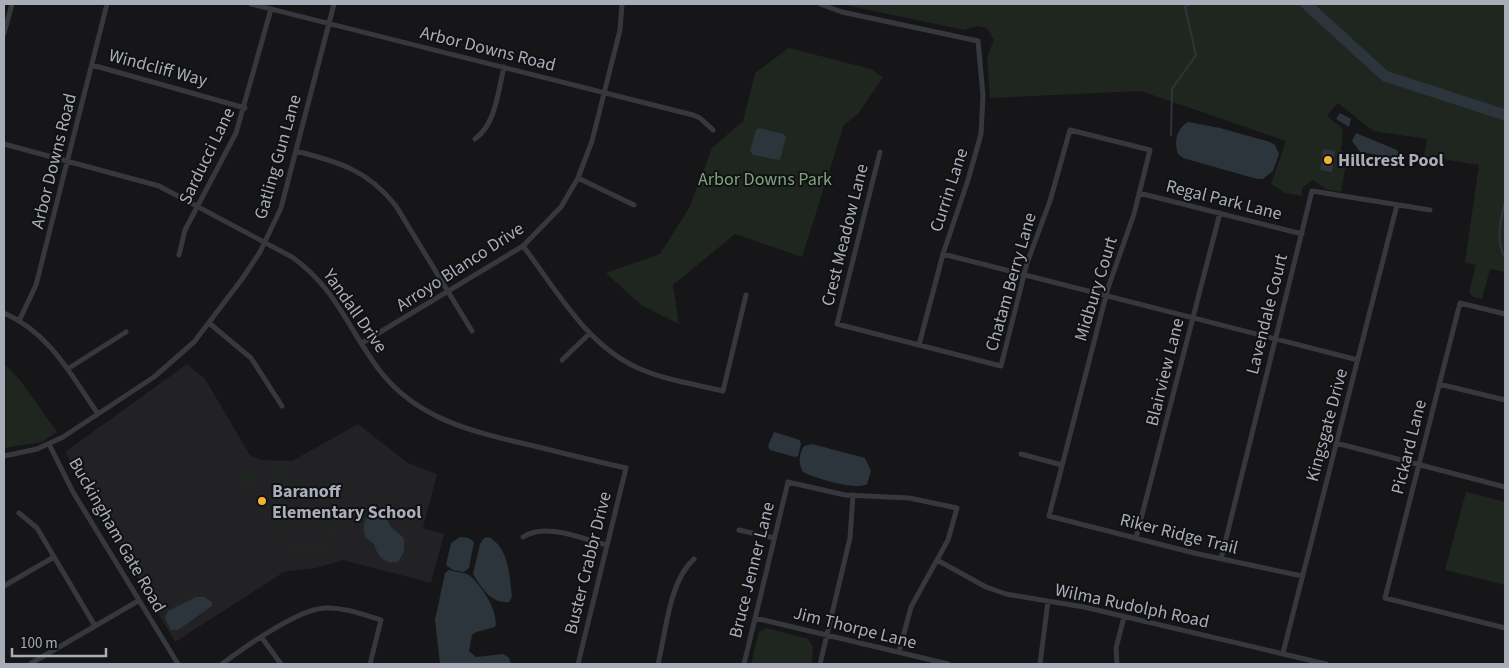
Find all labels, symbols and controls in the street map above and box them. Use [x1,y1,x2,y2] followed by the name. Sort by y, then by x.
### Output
[418,20,558,78] street label: Arbor Downs Road
[106,43,211,93] street label: Windcliff Way
[25,91,83,231] street label: Arbor Downs Road
[248,92,308,222] street label: Gatling Gun Lane
[173,103,241,209] street label: Sarducci Lane
[924,145,974,235] street label: Currin Lane
[1338,148,1444,173] place label: Hillcrest Pool
[1322,154,1334,166] marker: Hillcrest Pool
[815,161,875,309] street label: Crest Meadow Lane
[698,167,832,192] park label: Arbor Downs Park
[1163,174,1285,227] street label: Regal Park Lane
[979,210,1043,354] street label: Chatam Berry Lane
[391,216,529,318] street label: Arroyo Blanco Drive
[1068,234,1124,344] street label: Midbury Court
[1240,251,1294,377] street label: Lavendale Court
[316,263,393,358] street label: Yandall Drive
[1140,315,1190,429] street label: Blairview Lane
[1300,366,1354,484] street label: Kingsgate Drive
[1385,397,1433,497] street label: Pickard Lane
[62,453,172,617] street label: Buckingham Gate Road
[272,479,422,525] place label: Baranoff Elementary School
[558,489,618,637] street label: Buster Crabbr Drive
[256,495,268,507] marker: Baranoff Elementary School
[723,499,781,641] street label: Bruce Jenner Lane
[1117,507,1241,561] street label: Riker Ridge Trail
[1053,577,1211,635] street label: Wilma Rudolph Road
[791,601,919,655] street label: Jim Thorpe Lane
[12,626,106,658] scale bar
[20,633,58,654] text: 100 m

